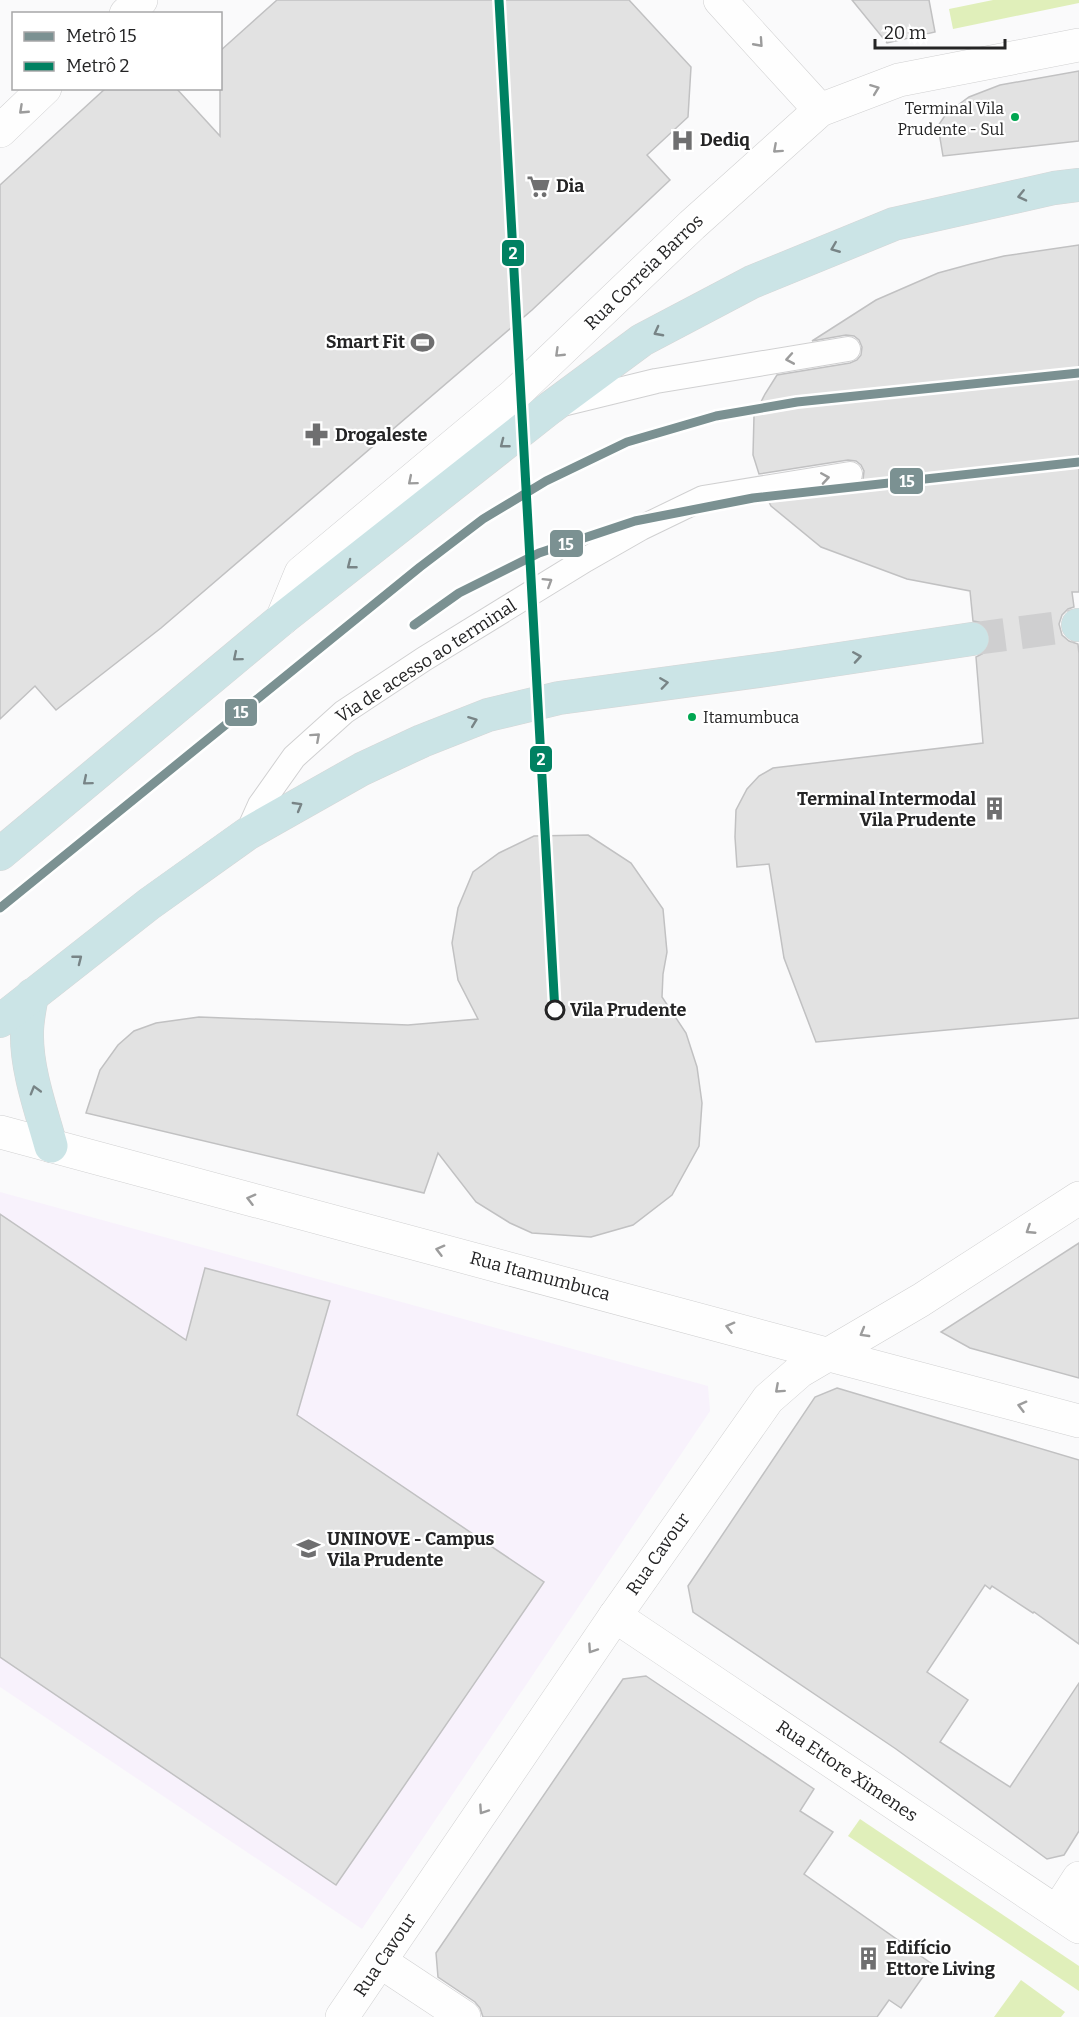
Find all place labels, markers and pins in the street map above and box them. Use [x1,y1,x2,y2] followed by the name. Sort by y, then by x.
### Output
[897,99,1004,139] place label: Terminal Vila Prudente - Sul
[1009,111,1021,123] marker: Terminal Vila Prudente - Sul
[669,127,695,153] hospital icon: Dediq
[700,129,750,151] place label: Dediq
[525,173,551,199] supermarket icon: Dia
[556,175,584,197] place label: Dia
[410,329,436,355] sports icon: Smart Fit
[326,331,405,353] place label: Smart Fit
[304,422,330,448] pharmacy icon: Drogaleste
[335,424,427,446] place label: Drogaleste
[703,708,800,727] place label: Itamumbuca
[686,711,698,723] marker: Itamumbuca
[797,788,976,831] place label: Terminal Intermodal Vila Prudente
[981,796,1007,822] building icon: Terminal Intermodal Vila Prudente
[570,999,687,1021] place label: Vila Prudente
[545,1000,565,1020] marker: Vila Prudente
[327,1528,495,1571] place label: UNINOVE - Campus Vila Prudente
[296,1536,322,1562] school or university icon: UNINOVE - Campus Vila Prudente
[886,1937,996,1980] place label: Edifício Ettore Living
[855,1945,881,1971] building icon: Edifício Ettore Living

